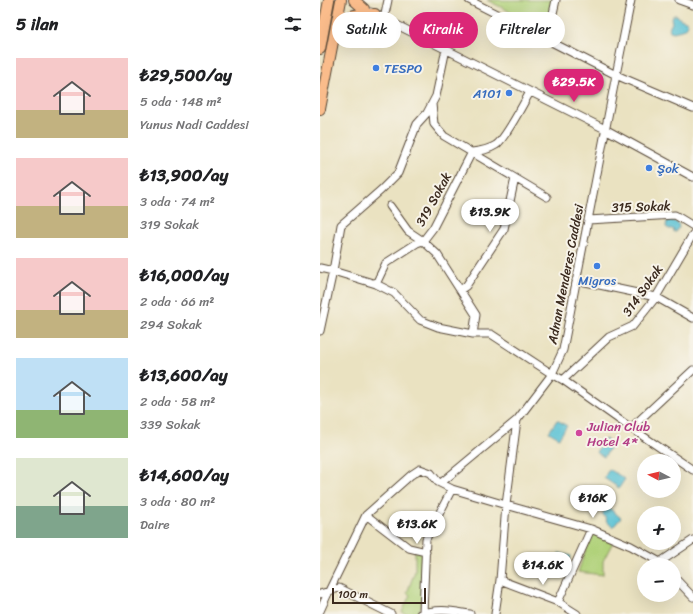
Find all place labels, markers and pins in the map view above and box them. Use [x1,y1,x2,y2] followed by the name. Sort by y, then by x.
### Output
[384,57,422,80] place label: TESPO
[371,63,381,73] marker: TESPO
[541,69,607,103] pin: ₺29.5K
[472,82,501,105] place label: A101
[504,88,514,98] marker: A101
[657,157,679,180] place label: Şok
[644,163,654,173] marker: Şok
[457,199,523,233] pin: ₺13.9K
[592,261,602,271] marker: Migros
[578,269,617,292] place label: Migros
[586,415,650,453] place label: Julian Club Hotel 4*
[574,428,584,438] marker: Julian Club Hotel 4*
[569,485,617,519] pin: ₺16K
[384,511,450,545] pin: ₺13.6K
[510,552,576,586] pin: ₺14.6K

